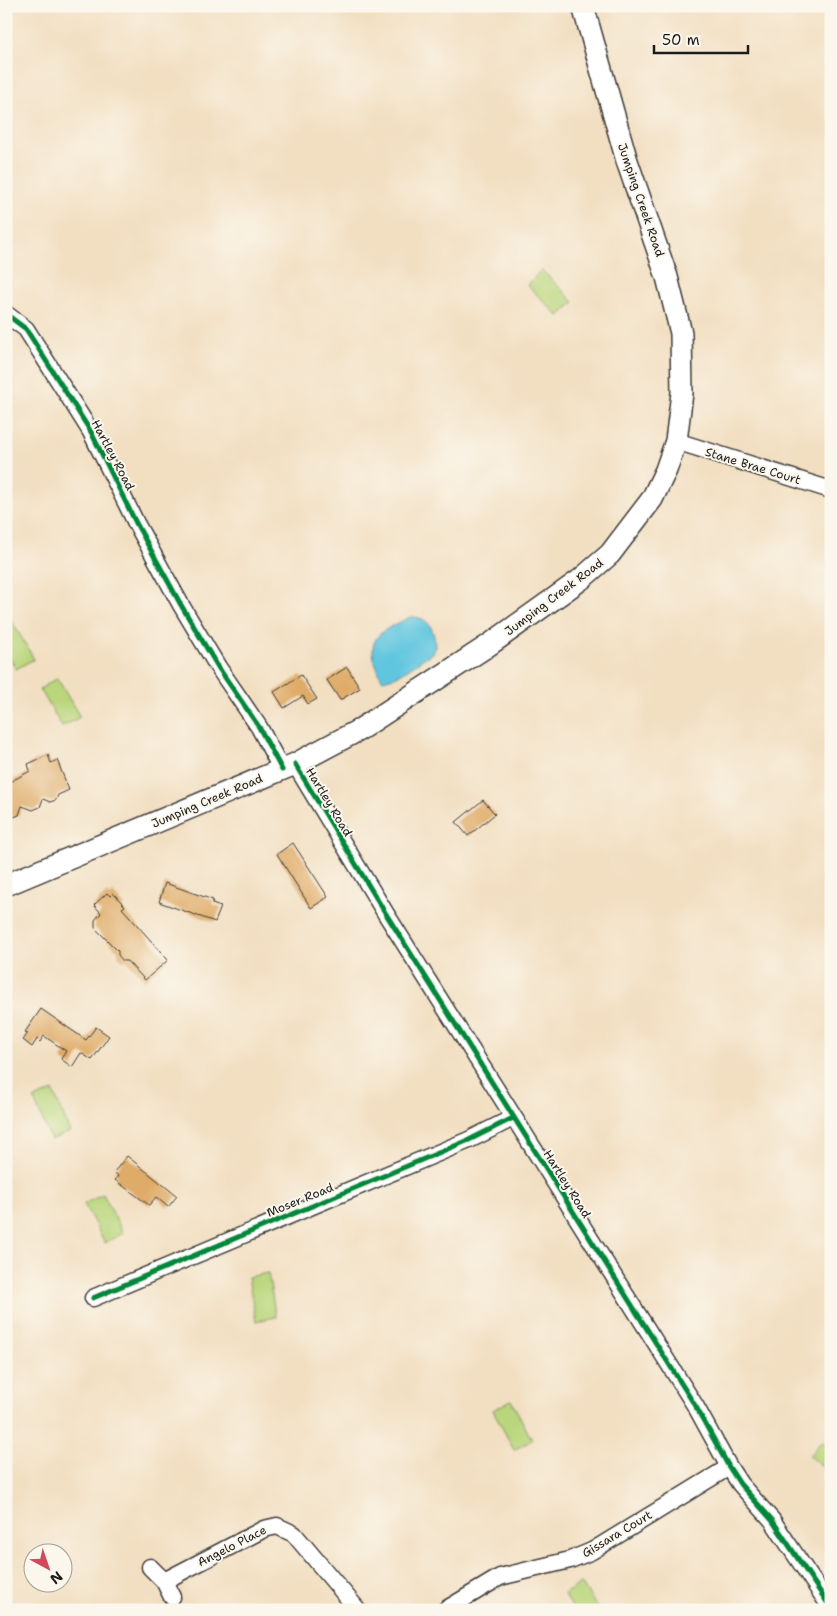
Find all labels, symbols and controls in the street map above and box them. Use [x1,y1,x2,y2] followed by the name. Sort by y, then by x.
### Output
[654,22,748,54] scale bar
[662,30,700,50] text: 50 m
[614,141,668,259] street label: Jumping Creek Road
[88,417,138,493] street label: Hartley Road
[703,444,803,488] street label: Stane Brae Court
[502,554,607,639] street label: Jumping Creek Road
[302,765,356,840] street label: Hartley Road
[149,770,265,832] street label: Jumping Creek Road
[540,1147,595,1221] street label: Hartley Road
[264,1179,336,1221] street label: Moser Road
[579,1507,655,1561] street label: Gissara Court
[195,1522,269,1570] street label: Angelo Place
[22,1544,72,1594] north arrow
[46,1567,66,1588] text: N

